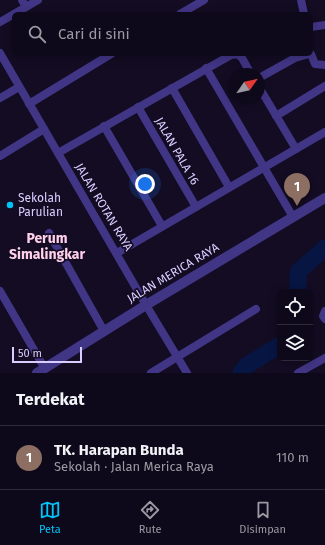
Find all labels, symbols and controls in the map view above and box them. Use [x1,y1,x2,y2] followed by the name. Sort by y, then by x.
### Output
[12,12,313,56] search box
[26,23,48,45] icon: search
[58,25,130,43] text: Cari di sini
[229,68,265,104] north arrow
[152,115,202,187] street label: JALAN PALA 16
[72,160,136,254] street label: JALAN ROTAN RAYA
[284,173,310,206] pin: 1
[135,174,155,194] your location
[18,191,63,219] place label: Sekolah Parulian
[5,200,15,210] marker: Sekolah Parulian
[9,230,85,263] district label: Perum Simalingkar
[125,240,222,306] street label: JALAN MERICA RAYA
[277,289,313,361] map controls
[277,289,313,325] button: locate
[277,325,313,361] button: layers
[12,345,82,364] scale bar
[18,347,42,360] text: 50 m
[16,389,85,410] text: Terdekat
[54,441,184,459] text: TK. Harapan Bunda
[26,450,32,465] text: 1
[276,450,309,465] text: 110 m
[54,459,214,474] text: Sekolah · Jalan Merica Raya
[39,499,61,536] tab: Peta
[139,499,162,536] tab: Rute
[239,499,286,536] tab: Disimpan

